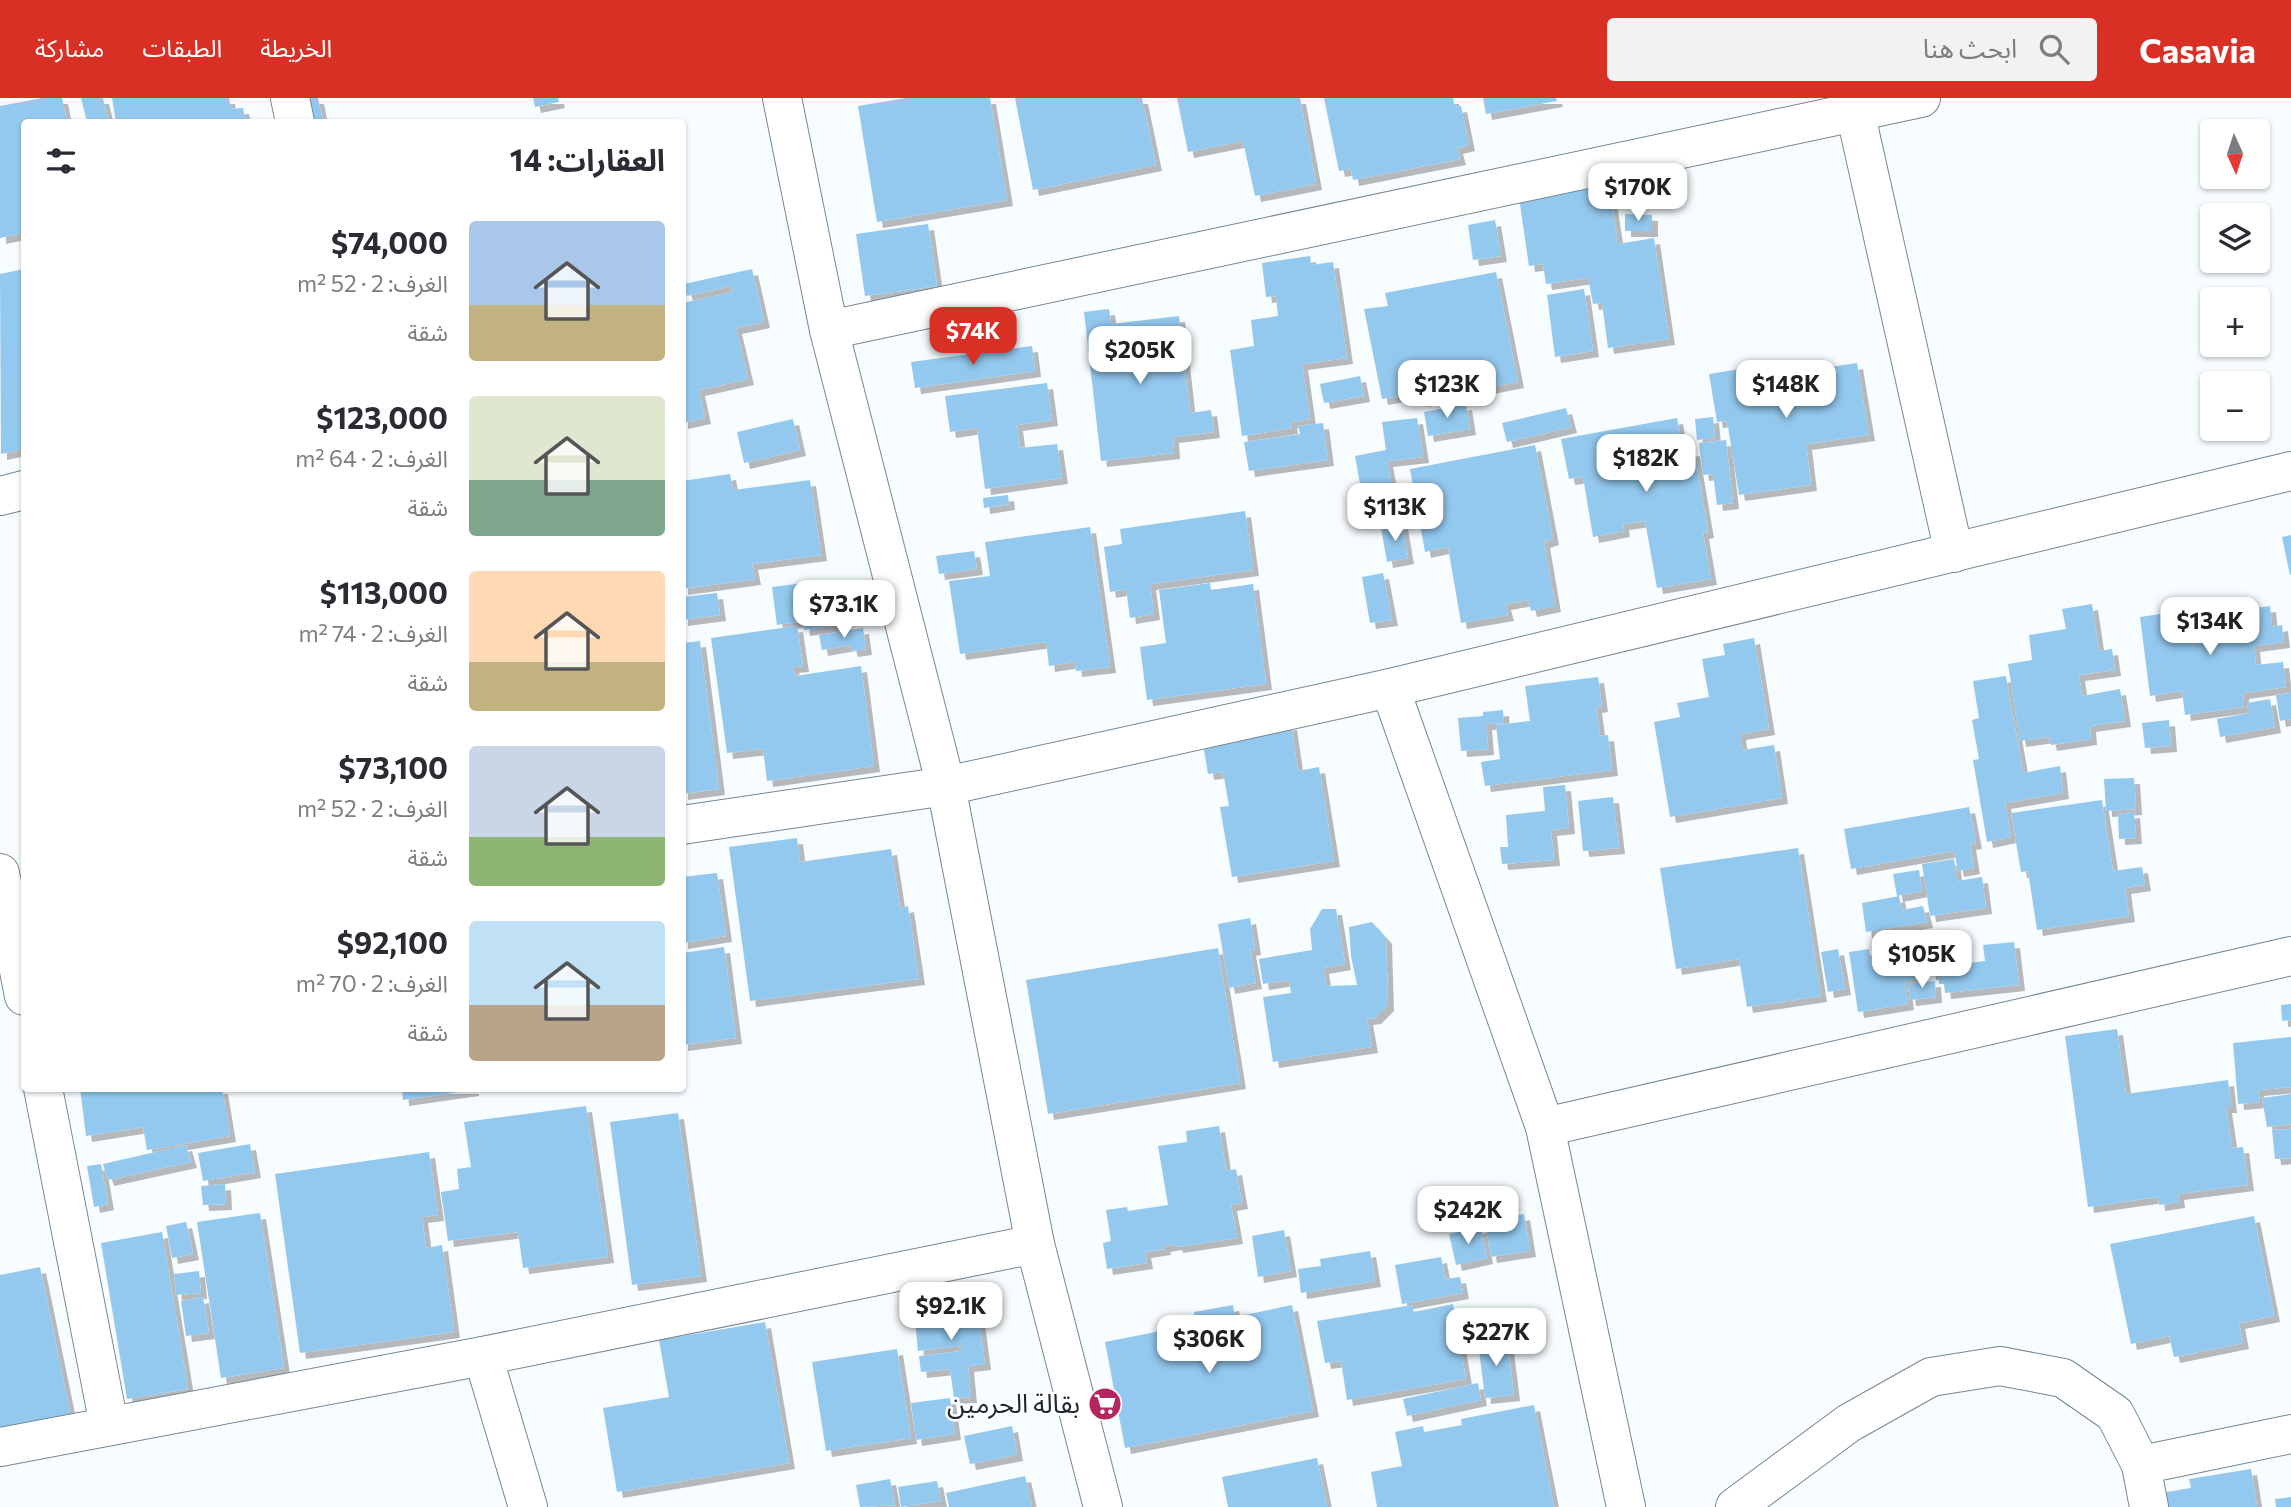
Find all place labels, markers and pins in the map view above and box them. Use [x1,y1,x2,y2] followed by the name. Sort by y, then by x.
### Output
[1589,164,1687,223] pin: $170K
[932,308,1014,367] pin: $74K
[1091,327,1189,386] pin: $205K
[1398,360,1496,420] pin: $123K
[1737,360,1835,420] pin: $148K
[1597,434,1695,494] pin: $182K
[1346,484,1444,543] pin: $113K
[787,580,901,640] pin: $73.1K
[2161,598,2259,657] pin: $134K
[1873,930,1971,990] pin: $105K
[1419,1186,1517,1246] pin: $242K
[894,1282,1008,1342] pin: $92.1K
[1447,1308,1545,1368] pin: $227K
[1160,1316,1258,1375] pin: $306K
[1086,1385,1124,1423] supermarket icon: بقالة الحرمين
[947,1387,1080,1419] place label: بقالة الحرمين

